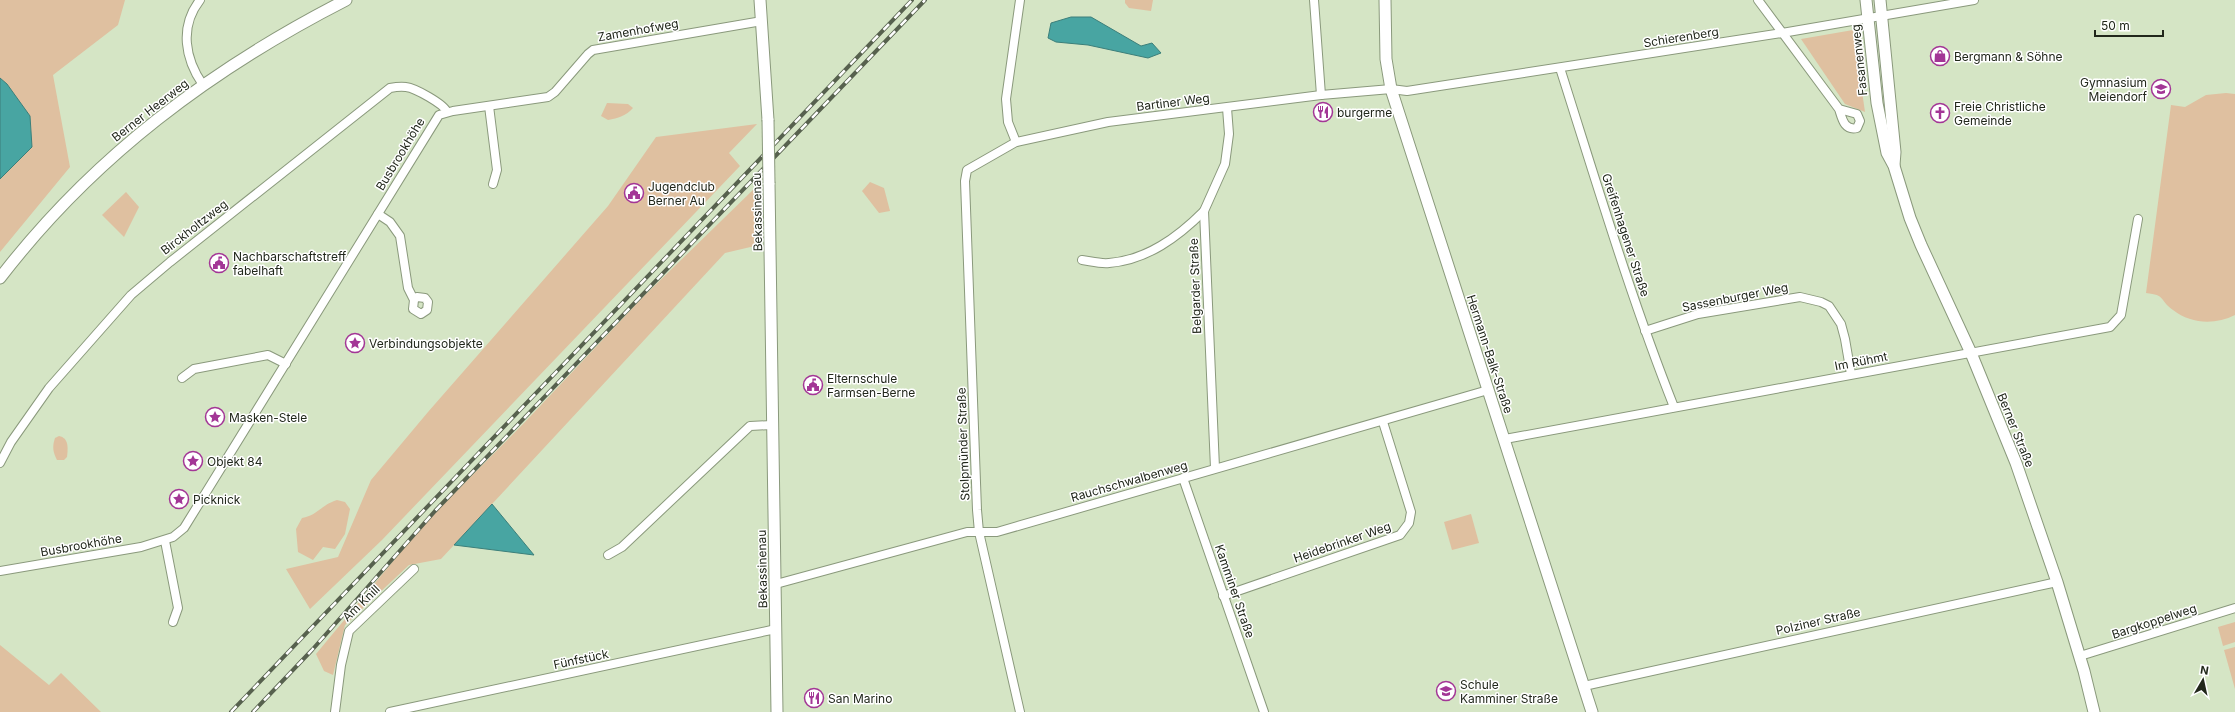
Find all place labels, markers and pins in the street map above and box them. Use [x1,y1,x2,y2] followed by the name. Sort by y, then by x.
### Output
[1929,45,1951,67] shop icon: Bergmann & Söhne
[1954,49,2063,64] place label: Bergmann & Söhne
[2080,75,2148,104] place label: Gymnasium Meiendorf
[2150,78,2172,100] school or university icon: Gymnasium Meiendorf
[1954,99,2046,128] place label: Freie Christliche Gemeinde
[1312,101,1334,123] restaurant icon: burgerme
[1929,102,1951,124] church icon: Freie Christliche Gemeinde
[1337,105,1392,120] place label: burgerme
[648,179,715,208] place label: Jugendclub Berner Au
[623,182,645,204] public building icon: Jugendclub Berner Au
[233,249,347,278] place label: Nachbarschaftstreff fabelhaft
[208,252,230,274] public building icon: Nachbarschaftstreff fabelhaft
[344,332,366,354] place icon: Verbindungsobjekte
[369,336,483,351] place label: Verbindungsobjekte
[827,371,915,400] place label: Elternschule Farmsen-Berne
[802,374,824,396] public building icon: Elternschule Farmsen-Berne
[204,406,226,428] place icon: Masken-Stele
[229,410,307,425] place label: Masken-Stele
[182,450,204,472] place icon: Objekt 84
[207,454,263,469] place label: Objekt 84
[168,488,190,510] place icon: Picknick
[193,492,241,507] place label: Picknick
[1460,677,1558,706] place label: Schule Kamminer Straße
[1435,680,1457,702] school or university icon: Schule Kamminer Straße
[803,687,825,709] restaurant icon: San Marino
[828,691,892,706] place label: San Marino

